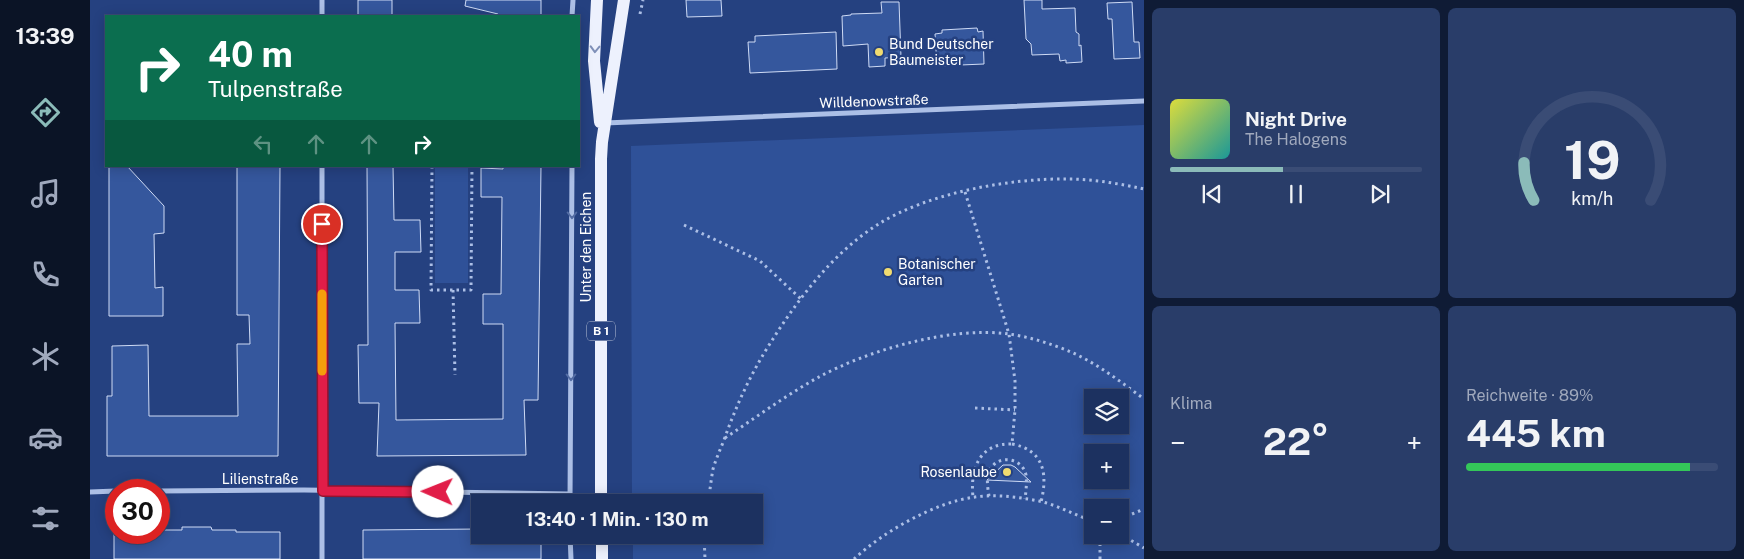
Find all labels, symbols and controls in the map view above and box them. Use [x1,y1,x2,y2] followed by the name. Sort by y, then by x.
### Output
[15,23,75,49] text: 13:39
[208,34,293,75] text: 40 m
[125,35,190,100] icon: right
[889,36,994,68] place label: Bund Deutscher Baumeister
[590,45,600,53] one-way arrow
[873,46,885,58] marker: Bund Deutscher Baumeister
[208,76,343,102] text: Tulpenstraße
[819,91,929,111] street label: Willdenowstraße
[28,95,63,130] icon: directions
[1245,108,1347,130] text: Night Drive
[249,130,277,158] icon: left
[302,130,330,158] icon: ahead
[355,130,383,158] icon: ahead
[408,130,436,158] icon: right
[1245,130,1347,149] text: The Halogens
[1564,130,1620,191] text: 19
[28,176,63,211] icon: music
[1198,180,1226,208] icon: previous
[1282,180,1310,208] icon: pause
[1366,180,1394,208] icon: next
[1571,188,1613,209] text: km/h
[578,192,594,302] street label: Unter den Eichen
[301,203,343,245] pin
[308,210,336,238] icon: arrive
[567,212,577,219] one-way arrow
[898,256,976,288] place label: Botanischer Garten
[28,257,63,292] icon: phone
[882,266,894,278] marker: Botanischer Garten
[587,322,615,341] road number: B 1
[28,339,63,374] icon: climate
[566,374,576,382] one-way arrow
[1466,386,1594,405] text: Reichweite · 89%
[1084,389,1129,544] map controls
[1084,389,1129,434] button: layers
[1170,394,1212,413] text: Klima
[1466,411,1606,456] text: 445 km
[1263,419,1329,464] text: 22°
[28,420,63,455] icon: car
[1170,426,1186,459] text: −
[1406,426,1422,459] text: +
[1084,444,1129,489] button: +
[920,464,997,480] place label: Rosenlaube
[411,465,463,517] position arrow
[1001,466,1013,478] marker: Rosenlaube
[222,471,298,487] street label: Lilienstraße
[105,479,170,544] speed limit sign: 30
[1084,499,1129,544] button: −
[28,501,63,536] icon: filters
[526,508,708,530] text: 13:40 · 1 Min. · 130 m

